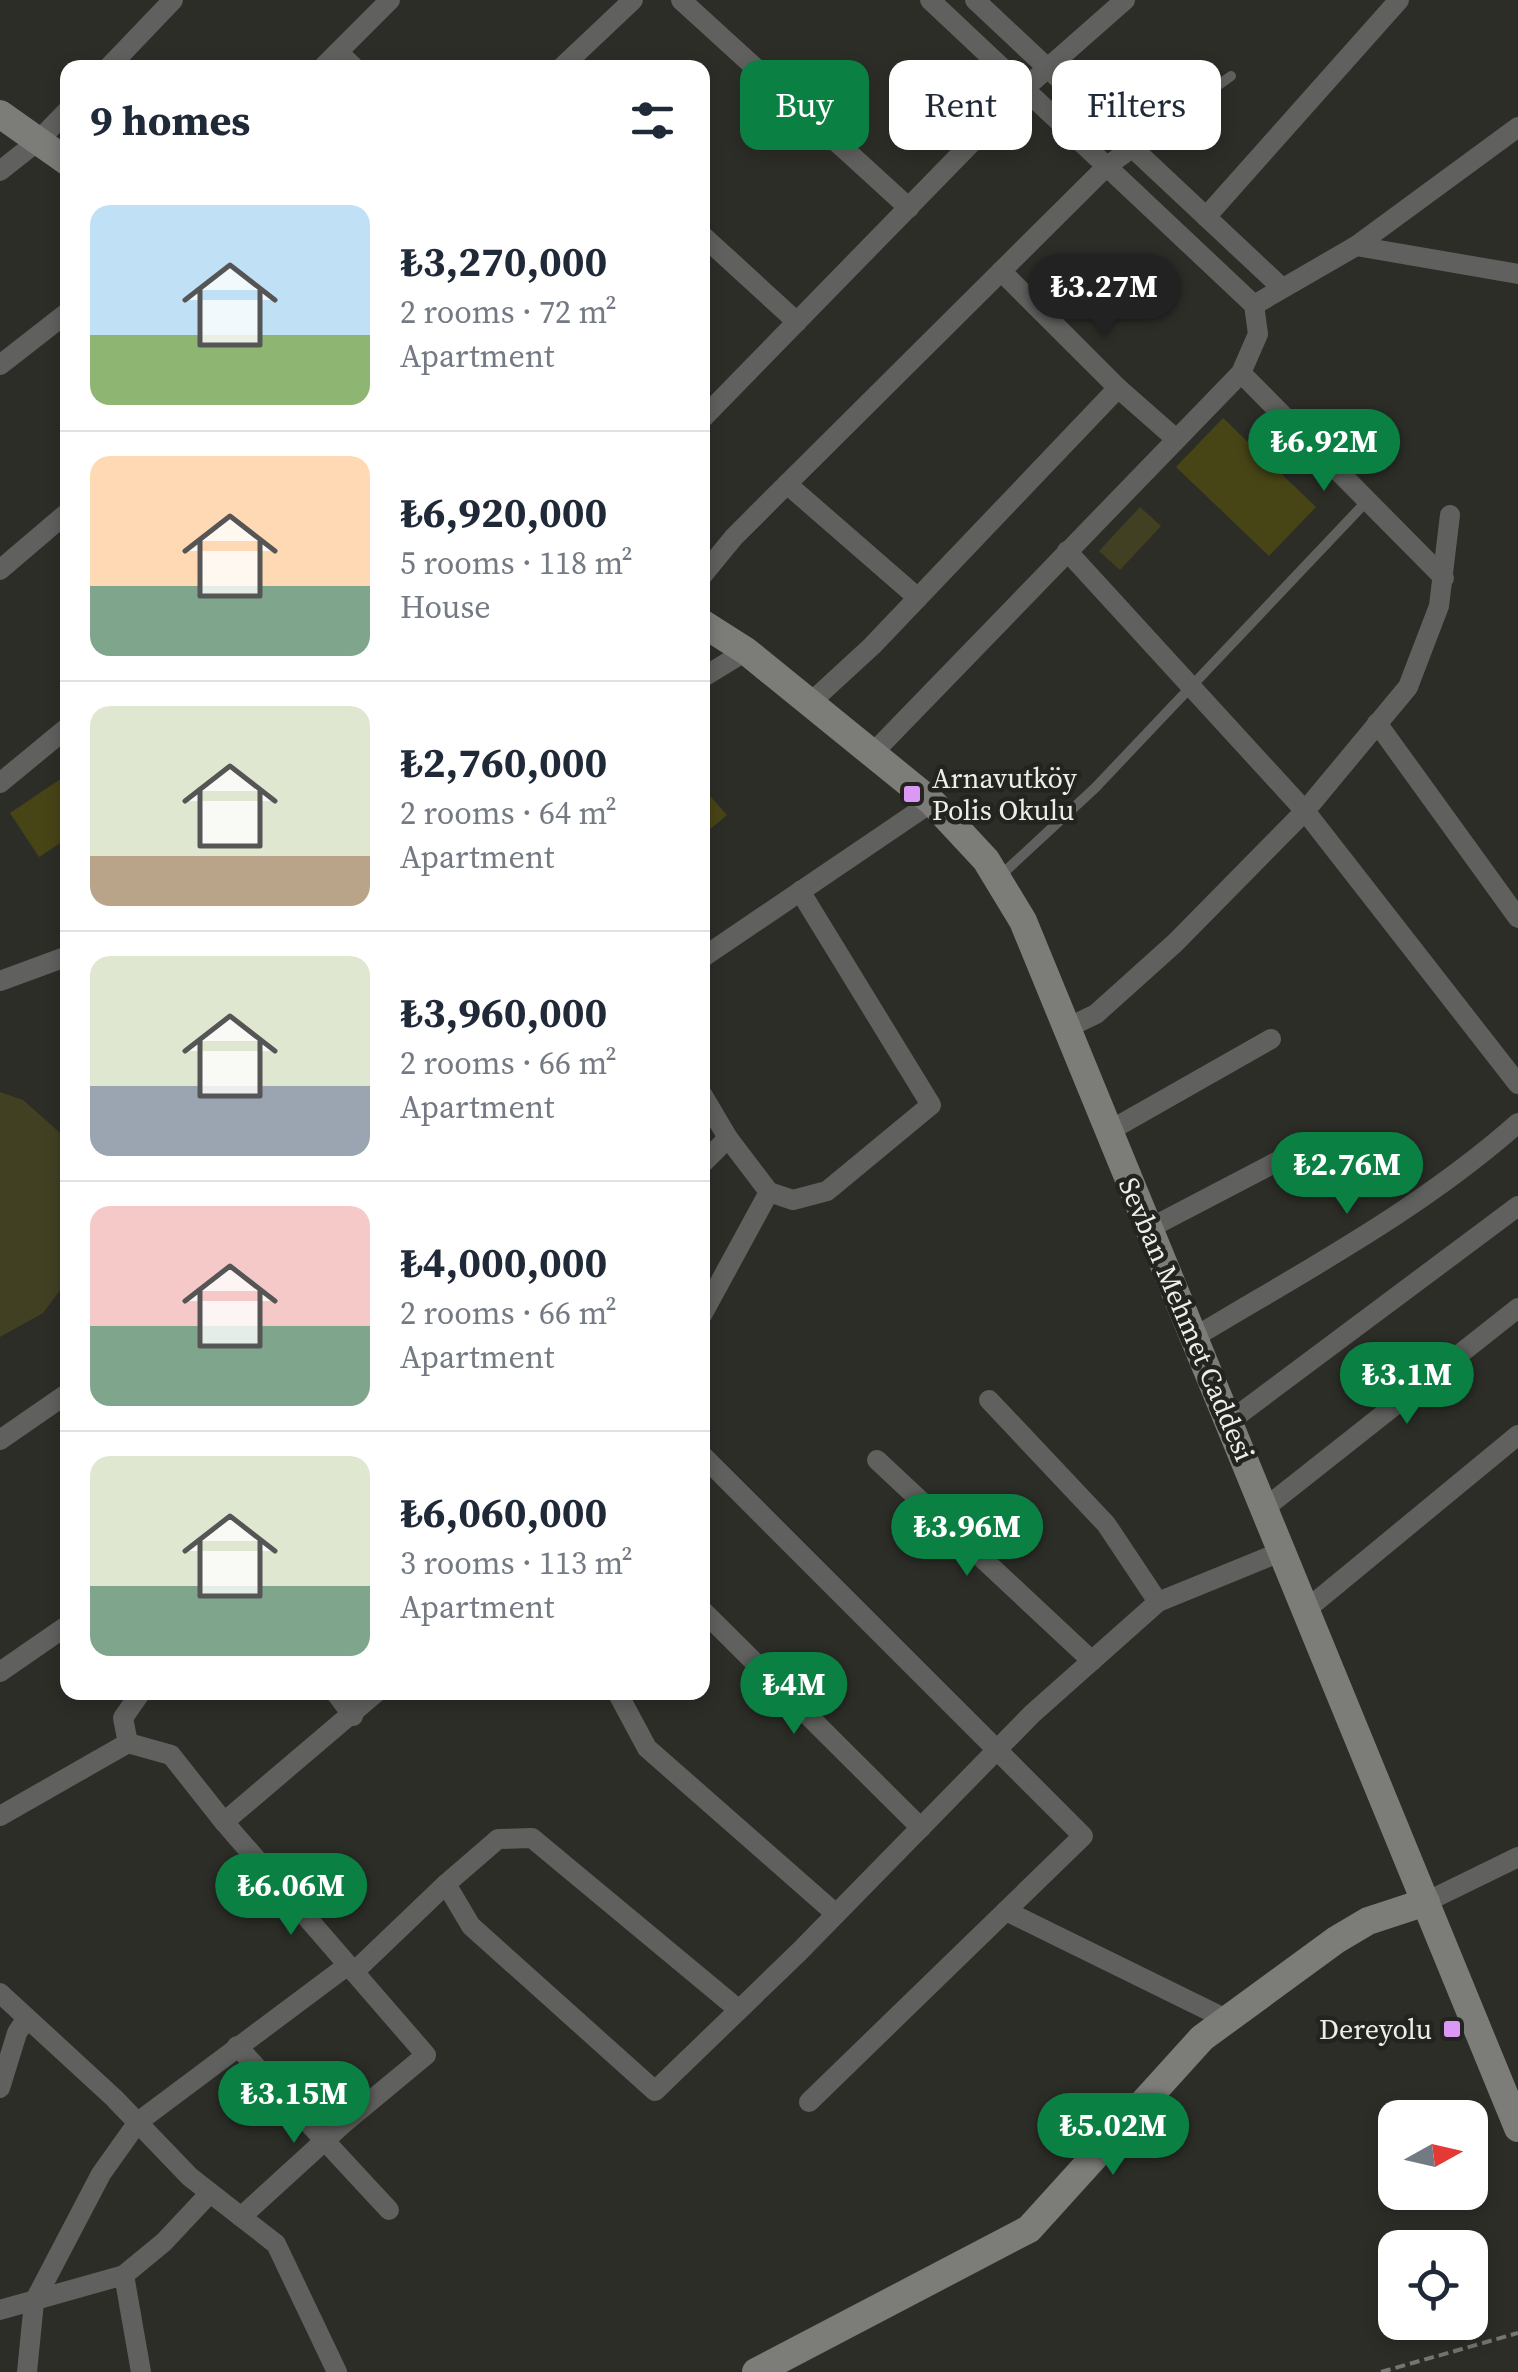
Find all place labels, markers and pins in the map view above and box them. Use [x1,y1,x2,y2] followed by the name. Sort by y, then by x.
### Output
[1023,254,1185,339] pin: ₺3.27M
[1243,409,1405,494] pin: ₺6.92M
[932,759,1078,829] place label: Arnavutköy Polis Okulu
[901,783,923,805] marker: Arnavutköy Polis Okulu
[1266,1132,1428,1217] pin: ₺2.76M
[1337,1342,1477,1427] pin: ₺3.1M
[886,1494,1048,1579] pin: ₺3.96M
[746,1652,842,1737] pin: ₺4M
[210,1853,372,1938] pin: ₺6.06M
[1319,2010,1432,2048] place label: Dereyolu
[1441,2018,1463,2040] marker: Dereyolu
[213,2061,375,2146] pin: ₺3.15M
[1032,2093,1194,2178] pin: ₺5.02M

